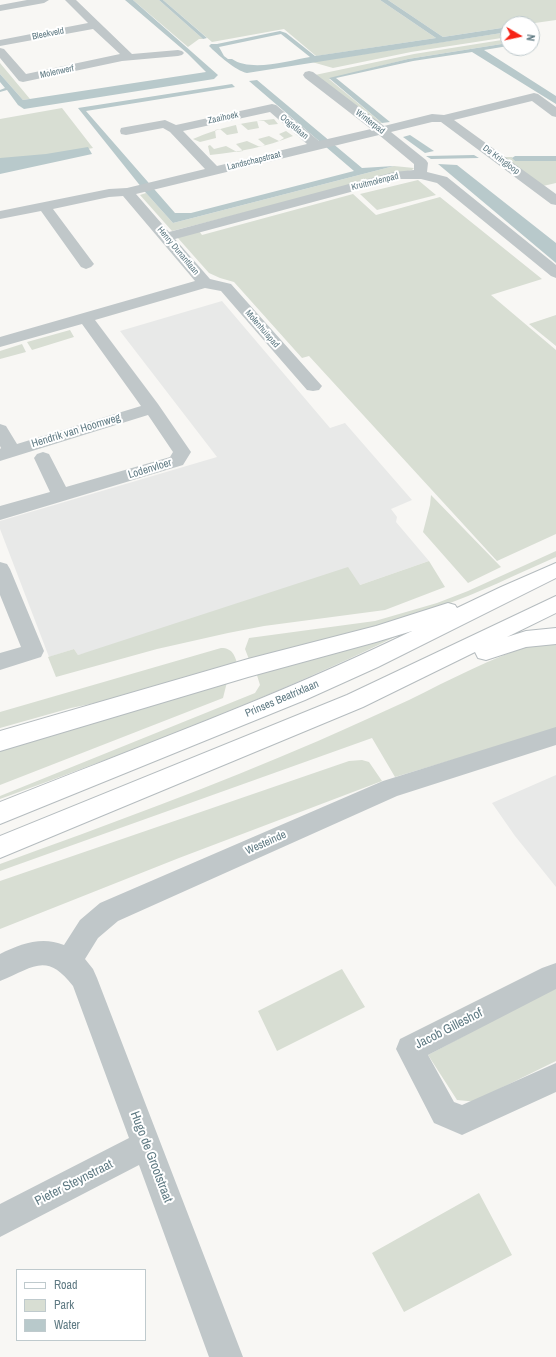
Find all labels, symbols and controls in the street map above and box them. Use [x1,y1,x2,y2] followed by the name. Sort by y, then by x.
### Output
[500,16,540,56] north arrow
[31,26,65,42] street label: Bleekveld
[523,33,538,42] text: N
[39,63,75,81] street label: Molenwerf
[353,107,387,137] street label: Winterpad
[207,110,239,126] street label: Zaaihoek
[278,112,310,142] street label: Oogstlaan
[480,143,522,177] street label: De Kringloop
[226,149,282,173] street label: Landschapstraat
[350,171,400,193] street label: Kruitmolenpad
[155,225,201,277] street label: Henry Dunantlaan
[243,308,281,350] street label: Molenhuispad
[30,411,122,451] street label: Hendrik van Hoornweg
[127,456,173,482] street label: Lodenvloer
[243,678,321,720] street label: Prinses Beatrixlaan
[244,828,288,858] street label: Westeinde
[413,1005,485,1053] street label: Jacob Gilleshof
[126,1109,176,1205] street label: Hugo de Grootstraat
[32,1157,116,1209] street label: Pieter Steynstraat
[16,1269,146,1341] legend
[54,1277,78,1293] text: Road
[54,1297,74,1313] text: Park
[54,1317,80,1333] text: Water

